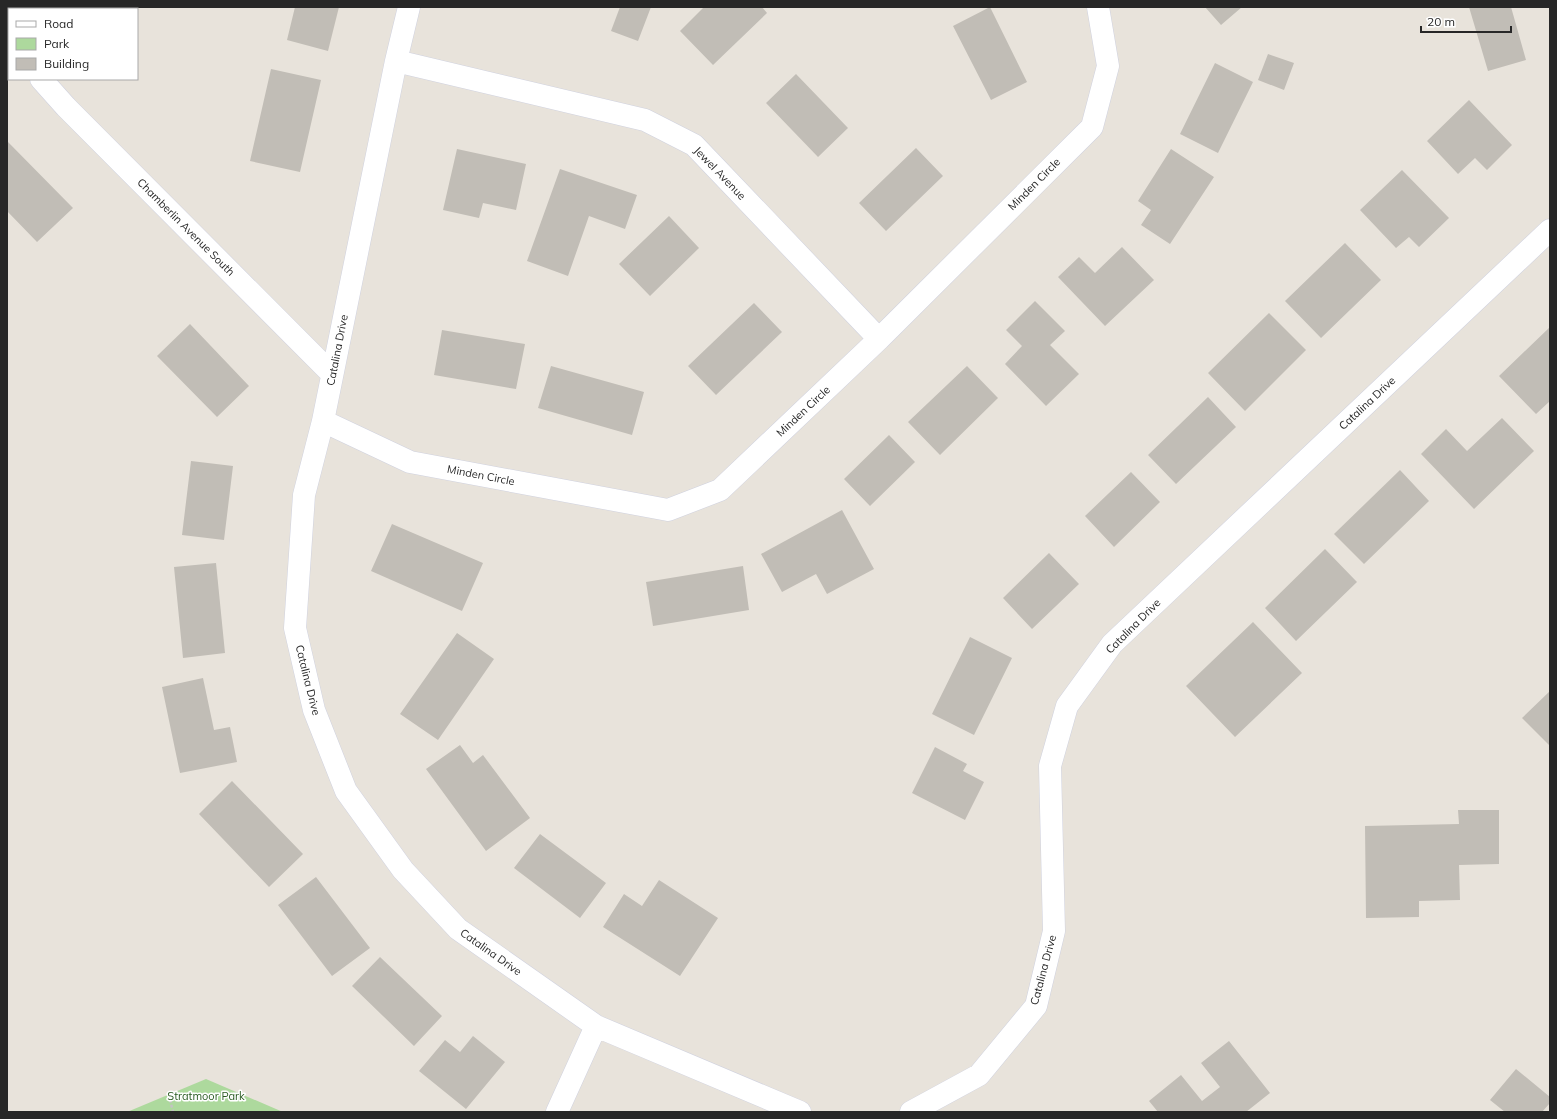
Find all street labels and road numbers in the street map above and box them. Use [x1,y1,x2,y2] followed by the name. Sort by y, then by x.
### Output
[691,143,749,203] street label: Jewel Avenue
[1005,155,1063,213] street label: Minden Circle
[134,175,238,279] street label: Chamberlin Avenue South
[323,313,351,387] street label: Catalina Drive
[1336,373,1398,433] street label: Catalina Drive
[773,383,833,439] street label: Minden Circle
[446,462,516,488] street label: Minden Circle
[1103,596,1163,656] street label: Catalina Drive
[292,643,324,717] street label: Catalina Drive
[457,926,525,978] street label: Catalina Drive
[1027,933,1059,1007] street label: Catalina Drive

